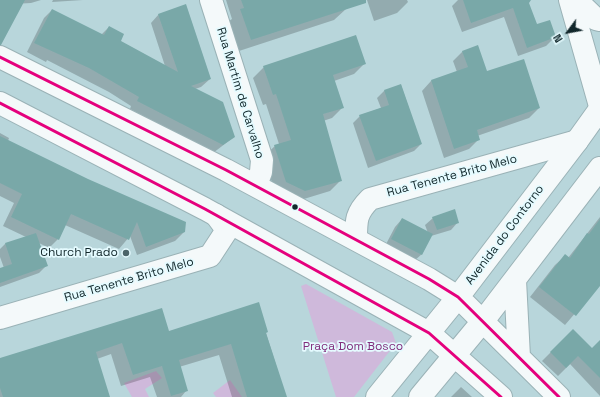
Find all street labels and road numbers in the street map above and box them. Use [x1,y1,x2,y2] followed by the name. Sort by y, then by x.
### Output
[213,26,267,160] street label: Rua Martim de Carvalho
[385,152,519,200] street label: Rua Tenente Brito Melo
[463,182,547,288] street label: Avenida do Contorno
[63,255,195,305] street label: Rua Tenente Brito Melo

